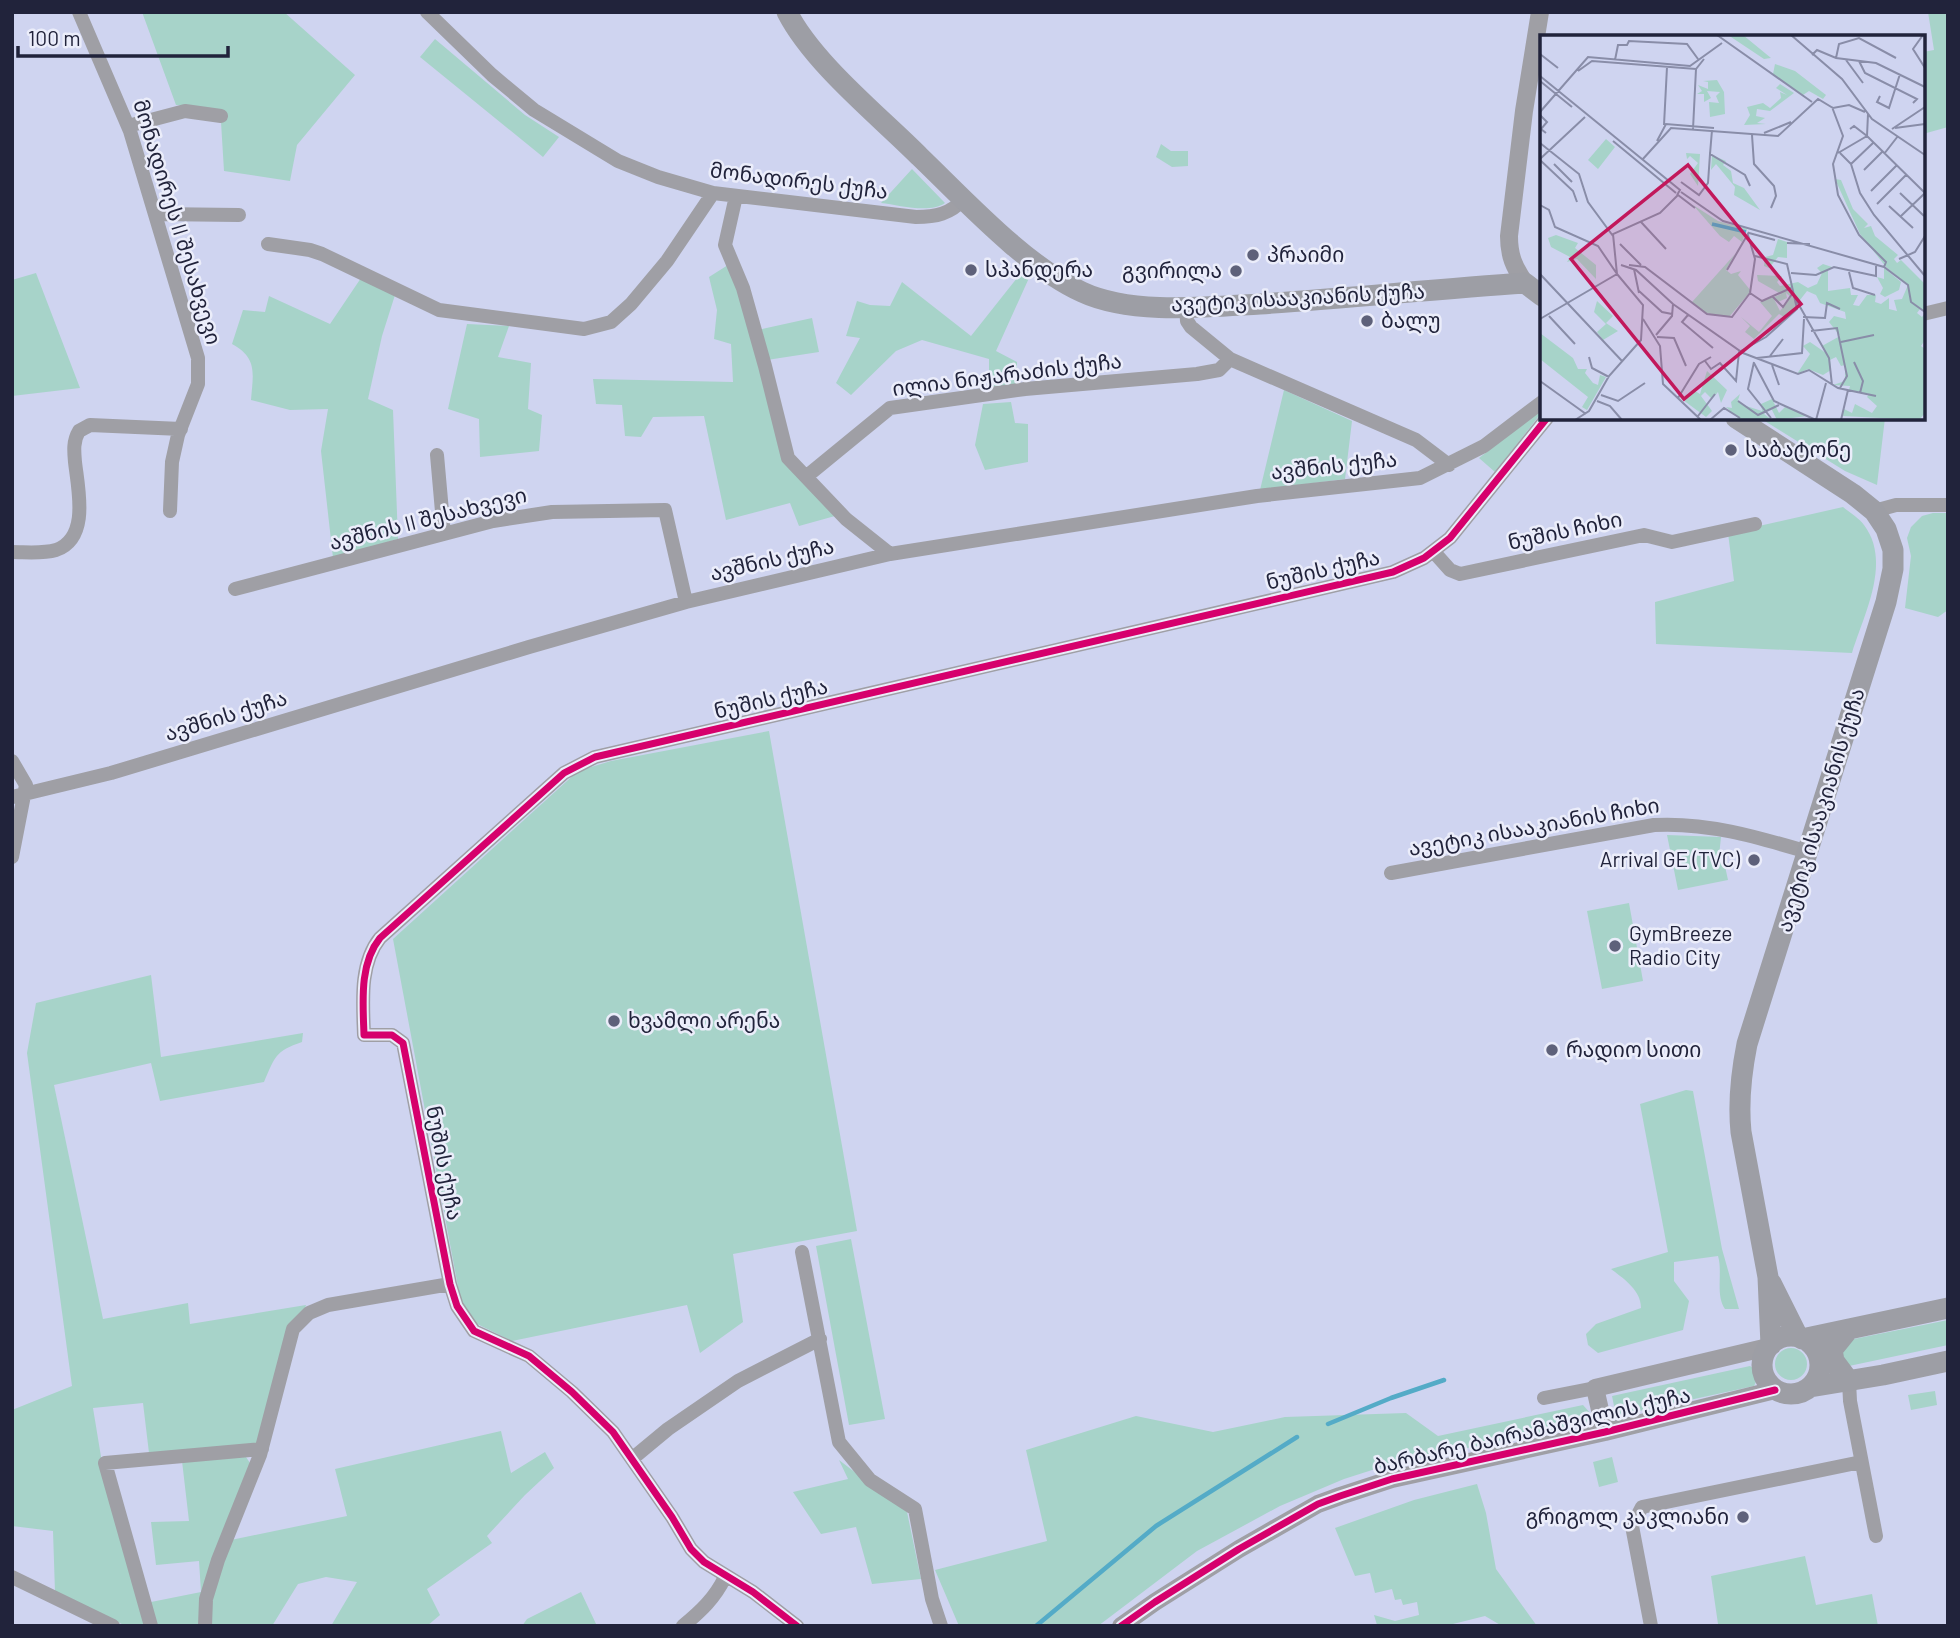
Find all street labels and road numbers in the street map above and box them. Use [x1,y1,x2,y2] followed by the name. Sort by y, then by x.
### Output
[127,96,228,348] street label: მონადირეს II შესახვევი
[709,156,890,205] street label: მონადირეს ქუჩა
[1170,277,1425,317] street label: ავეტიკ ისააკიანის ქუჩა
[891,347,1123,402] street label: ილია ნიჟარაძის ქუჩა
[1270,445,1398,485] street label: ავშნის ქუჩა
[326,481,529,555] street label: ავშნის II შესახვევი
[1505,505,1624,555] street label: ნუშის ჩიხი
[707,532,836,586] street label: ავშნის ქუჩა
[1263,543,1382,595] street label: ნუშის ქუჩა
[711,672,830,724] street label: ნუშის ქუჩა
[161,684,290,746] street label: ავშნის ქუჩა
[1770,684,1870,935] street label: ავეტიკ ისააკიანის ქუჩა
[1406,791,1661,861] street label: ავეტიკ ისააკიანის ჩიხი
[421,1103,469,1222] street label: ნუშის ქუჩა
[1371,1381,1693,1480] street label: ბარბარე ბაირამაშვილის ქუჩა

